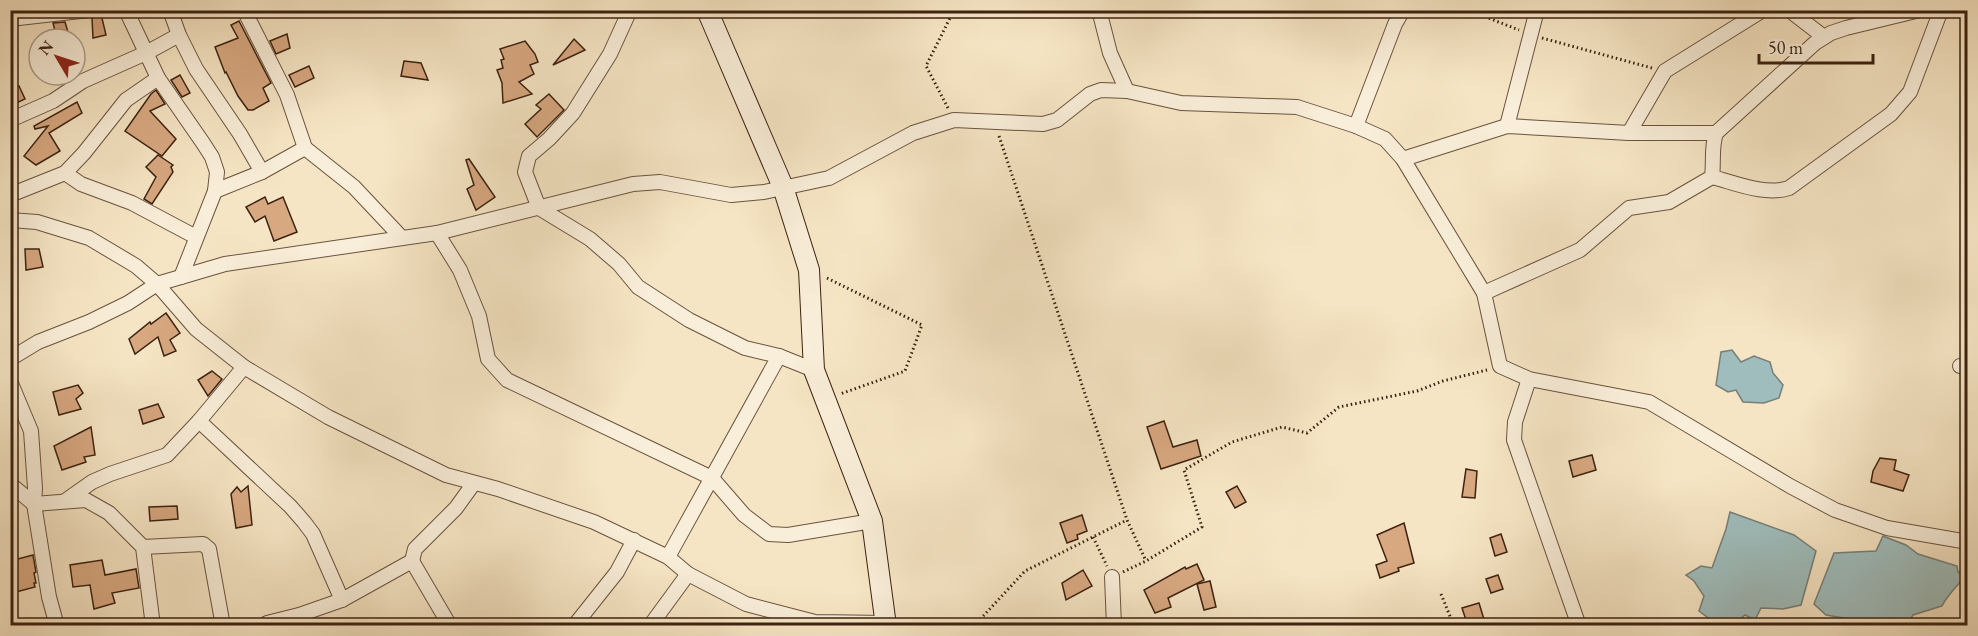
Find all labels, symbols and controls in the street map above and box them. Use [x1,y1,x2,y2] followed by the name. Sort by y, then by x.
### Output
[27,27,87,87] north arrow
[1759,27,1873,65] scale bar
[33,36,58,60] text: N
[1768,36,1803,59] text: 50 m

